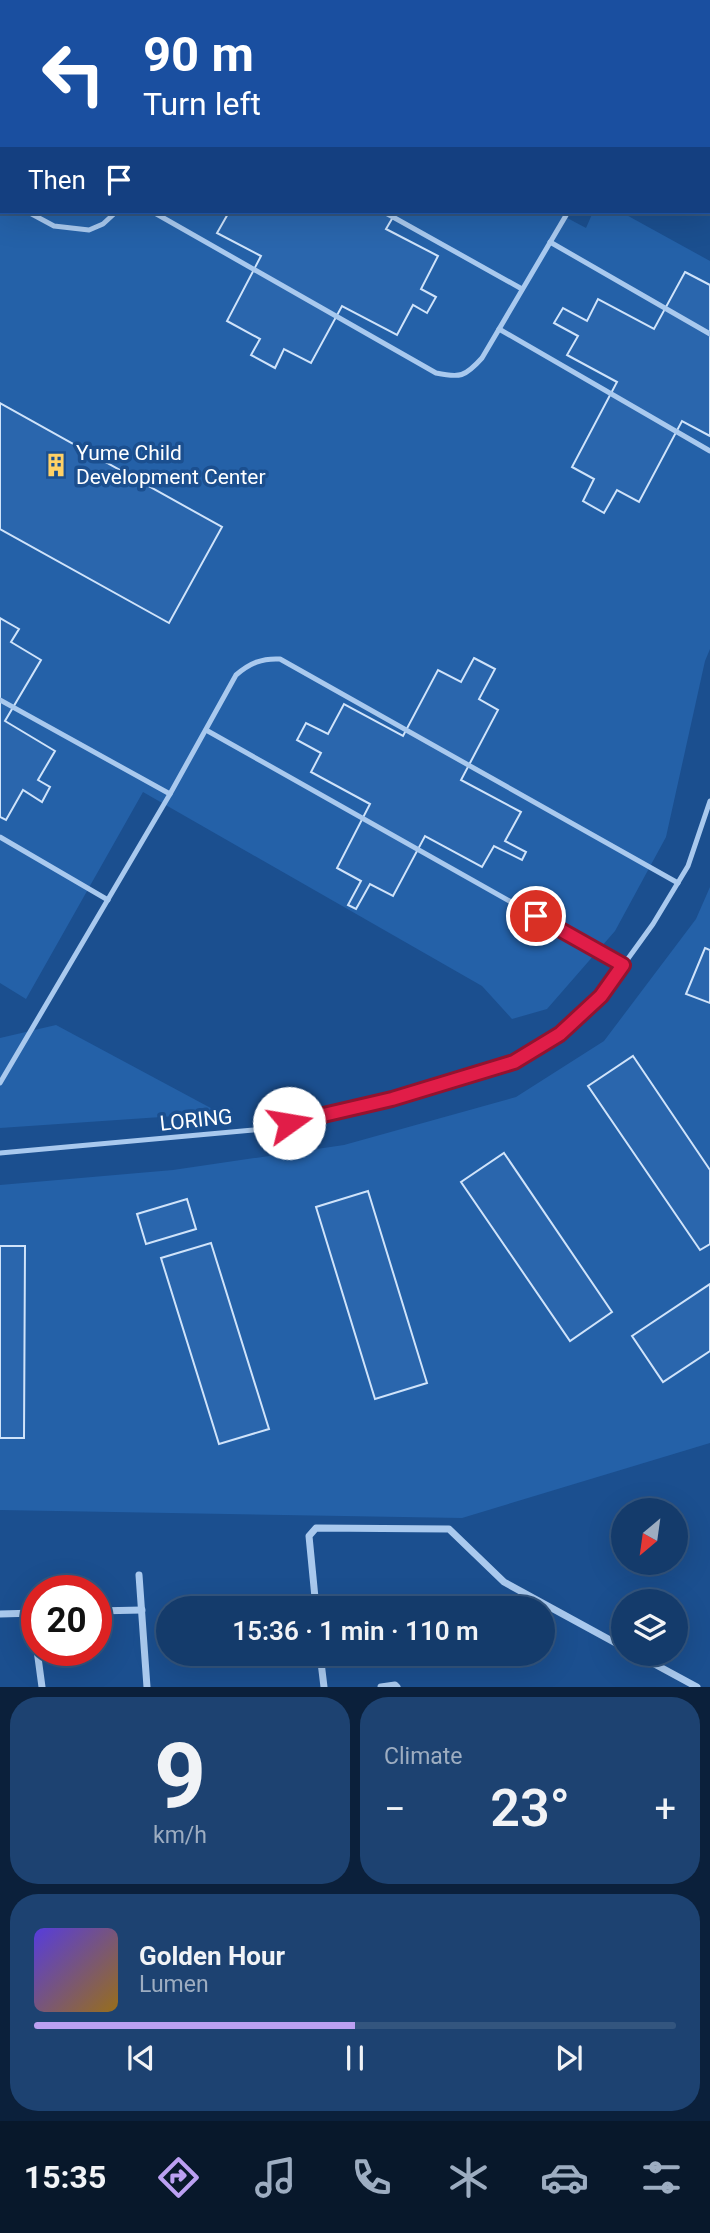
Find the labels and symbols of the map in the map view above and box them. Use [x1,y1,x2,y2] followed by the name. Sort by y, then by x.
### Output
[76,441,266,489] place label: Yume Child Development Center
[42,451,70,479] building icon: Yume Child Development Center
[506,886,566,946] pin
[252,1086,326,1160] position arrow
[158,1104,234,1136] street label: LORING
[611,1498,688,1575] north arrow
[21,1575,112,1666] speed limit sign: 20

